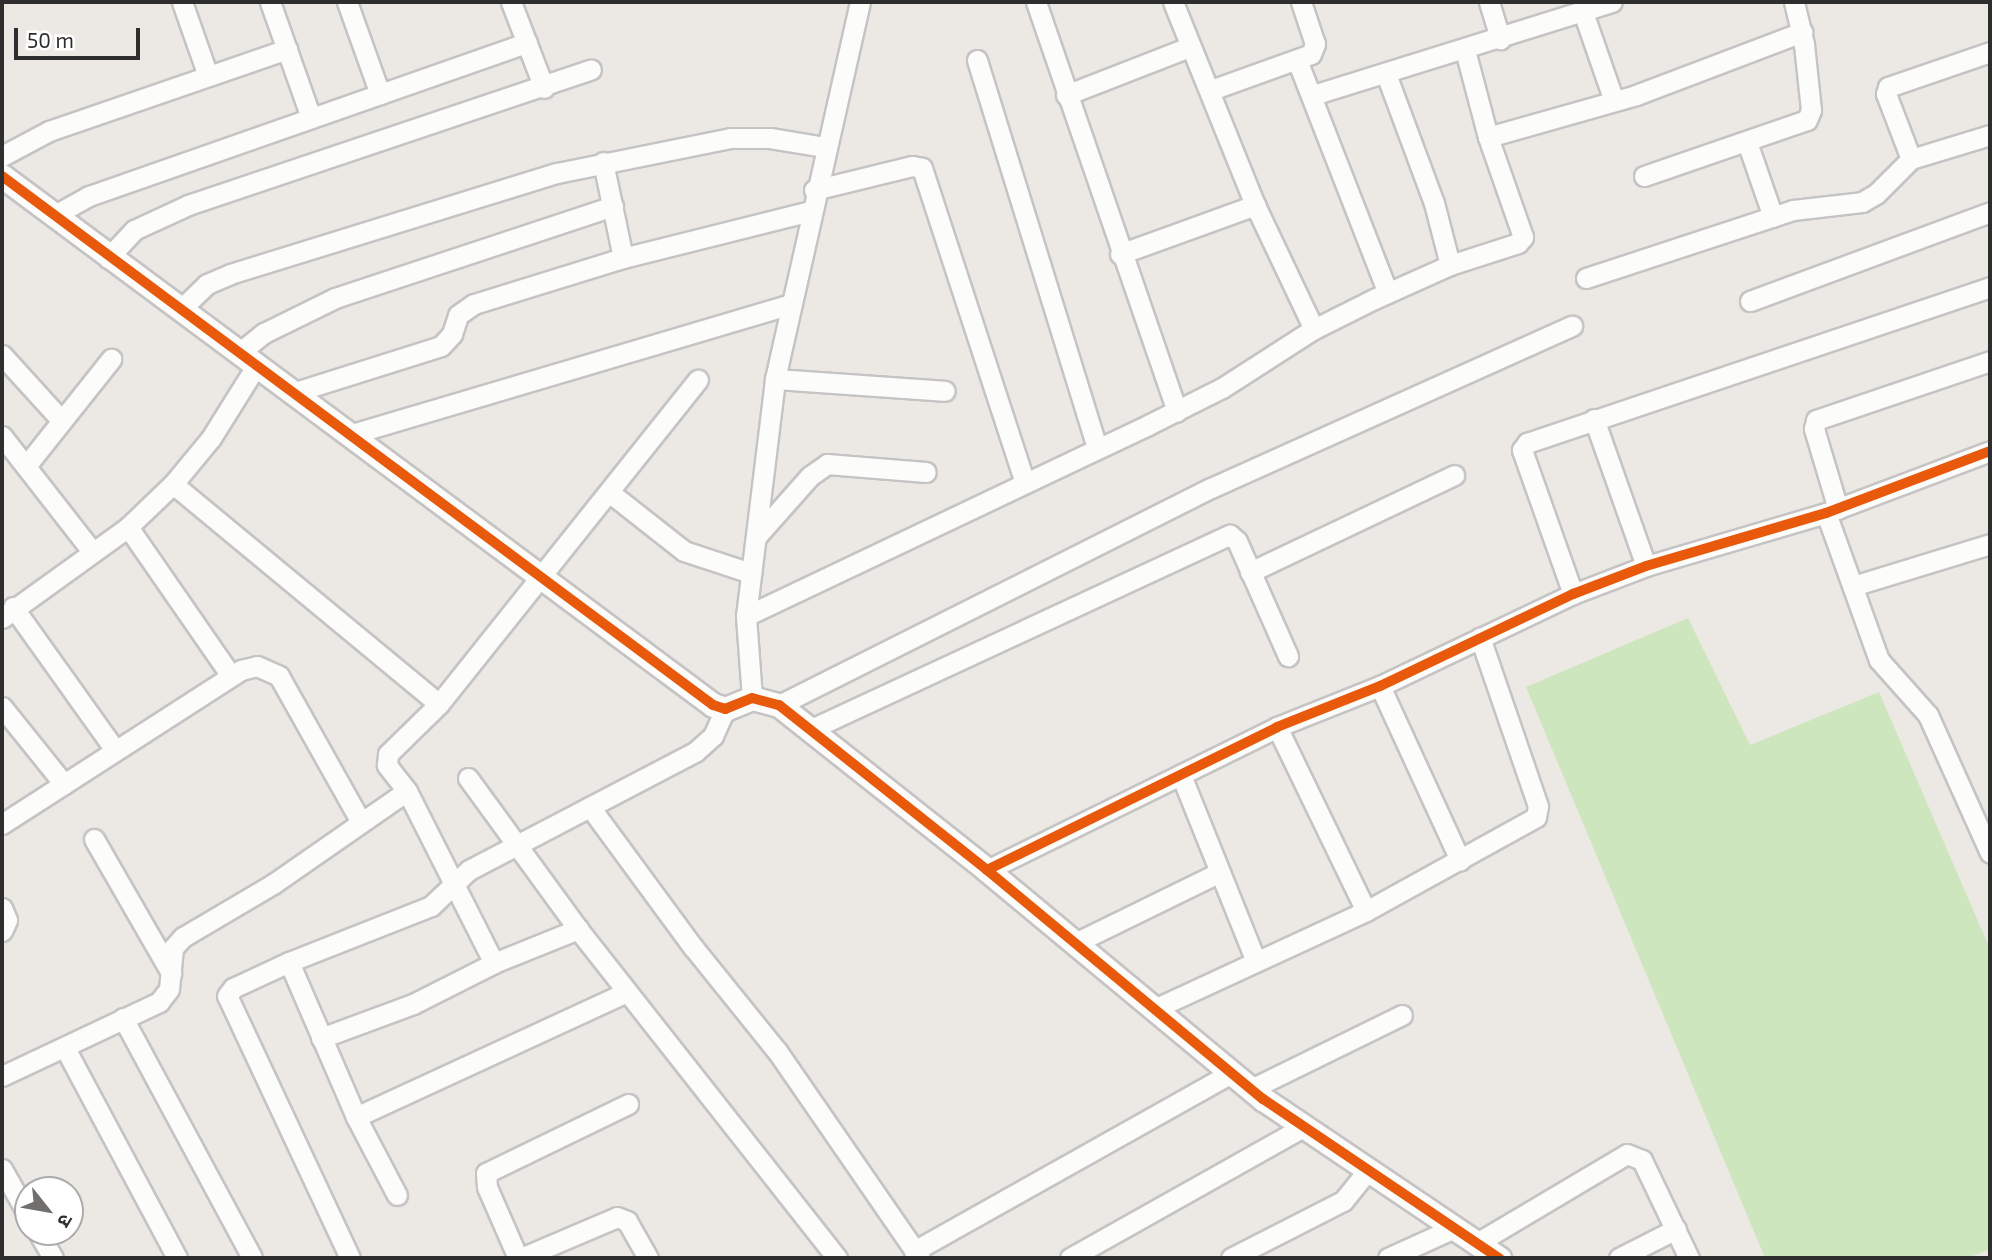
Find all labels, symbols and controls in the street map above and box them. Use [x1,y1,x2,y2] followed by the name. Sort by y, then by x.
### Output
[18,14,144,58] scale bar
[27,27,74,52] text: 50 m
[14,1176,84,1246] north arrow
[53,1210,78,1232] text: उ

